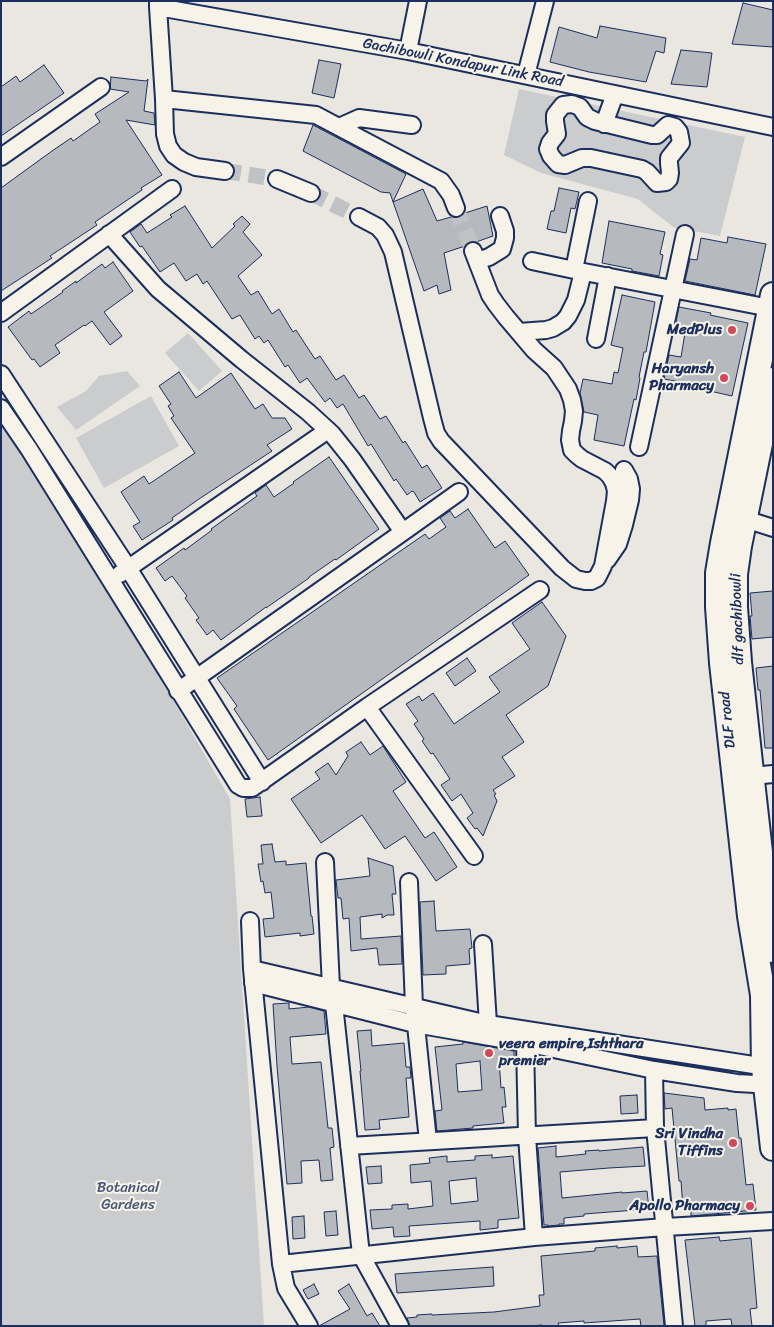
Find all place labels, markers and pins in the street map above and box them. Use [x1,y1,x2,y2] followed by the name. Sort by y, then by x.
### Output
[667,321,722,339] place label: MedPlus
[726,324,738,336] marker: MedPlus
[649,360,714,395] place label: Haryansh Pharmacy
[718,372,730,384] marker: Haryansh Pharmacy
[499,1035,643,1070] place label: veera empire,Ishthara premier
[483,1047,495,1059] marker: veera empire,Ishthara premier
[655,1125,723,1160] place label: Sri Vindha Tiffins
[727,1137,739,1149] marker: Sri Vindha Tiffins
[630,1197,740,1215] place label: Apollo Pharmacy
[744,1200,756,1212] marker: Apollo Pharmacy

